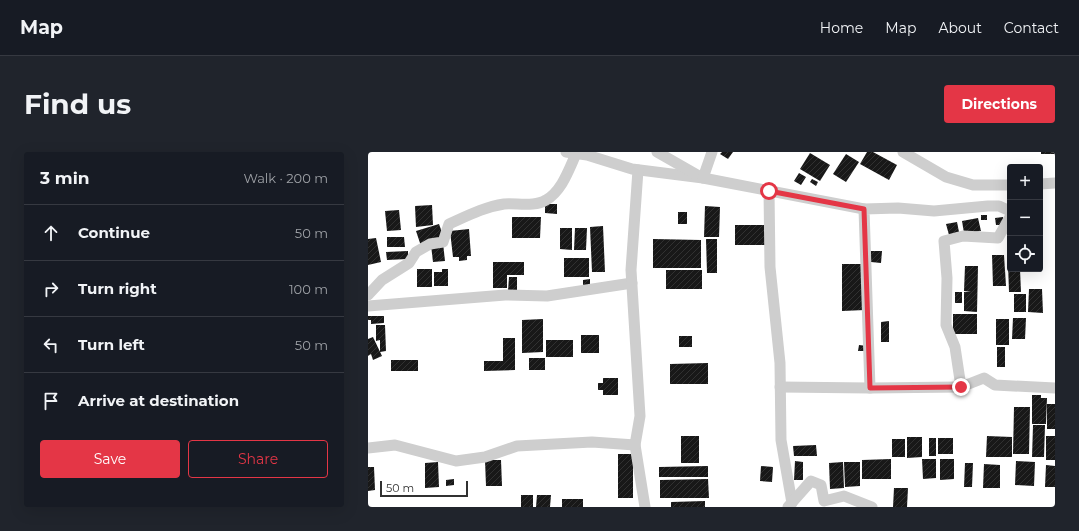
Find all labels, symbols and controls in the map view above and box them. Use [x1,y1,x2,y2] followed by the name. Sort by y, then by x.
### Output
[20,16,63,39] text: Map
[820,19,863,37] text: Home
[885,19,916,37] text: Map
[938,19,982,37] text: About
[1004,19,1059,37] text: Contact
[944,85,1055,123] button: Directions
[24,87,131,121] text: Find us
[1007,164,1043,272] map controls
[1007,164,1043,200] button: +
[40,168,90,188] text: 3 min
[243,170,328,186] text: Walk · 200 m
[760,182,778,200] route start
[1007,200,1043,236] button: −
[40,222,62,244] icon: ahead
[78,223,150,242] text: Continue
[295,225,328,241] text: 50 m
[1007,236,1043,272] button: locate
[40,278,62,300] icon: right
[78,279,157,298] text: Turn right
[289,281,328,297] text: 100 m
[40,334,62,356] icon: left
[78,335,145,354] text: Turn left
[295,337,328,353] text: 50 m
[952,378,970,396] route end
[40,390,62,412] icon: arrive
[78,391,239,410] text: Arrive at destination
[40,440,180,478] button: Save
[188,440,328,478] button: Share
[380,479,468,498] scale bar
[386,481,414,495] text: 50 m

